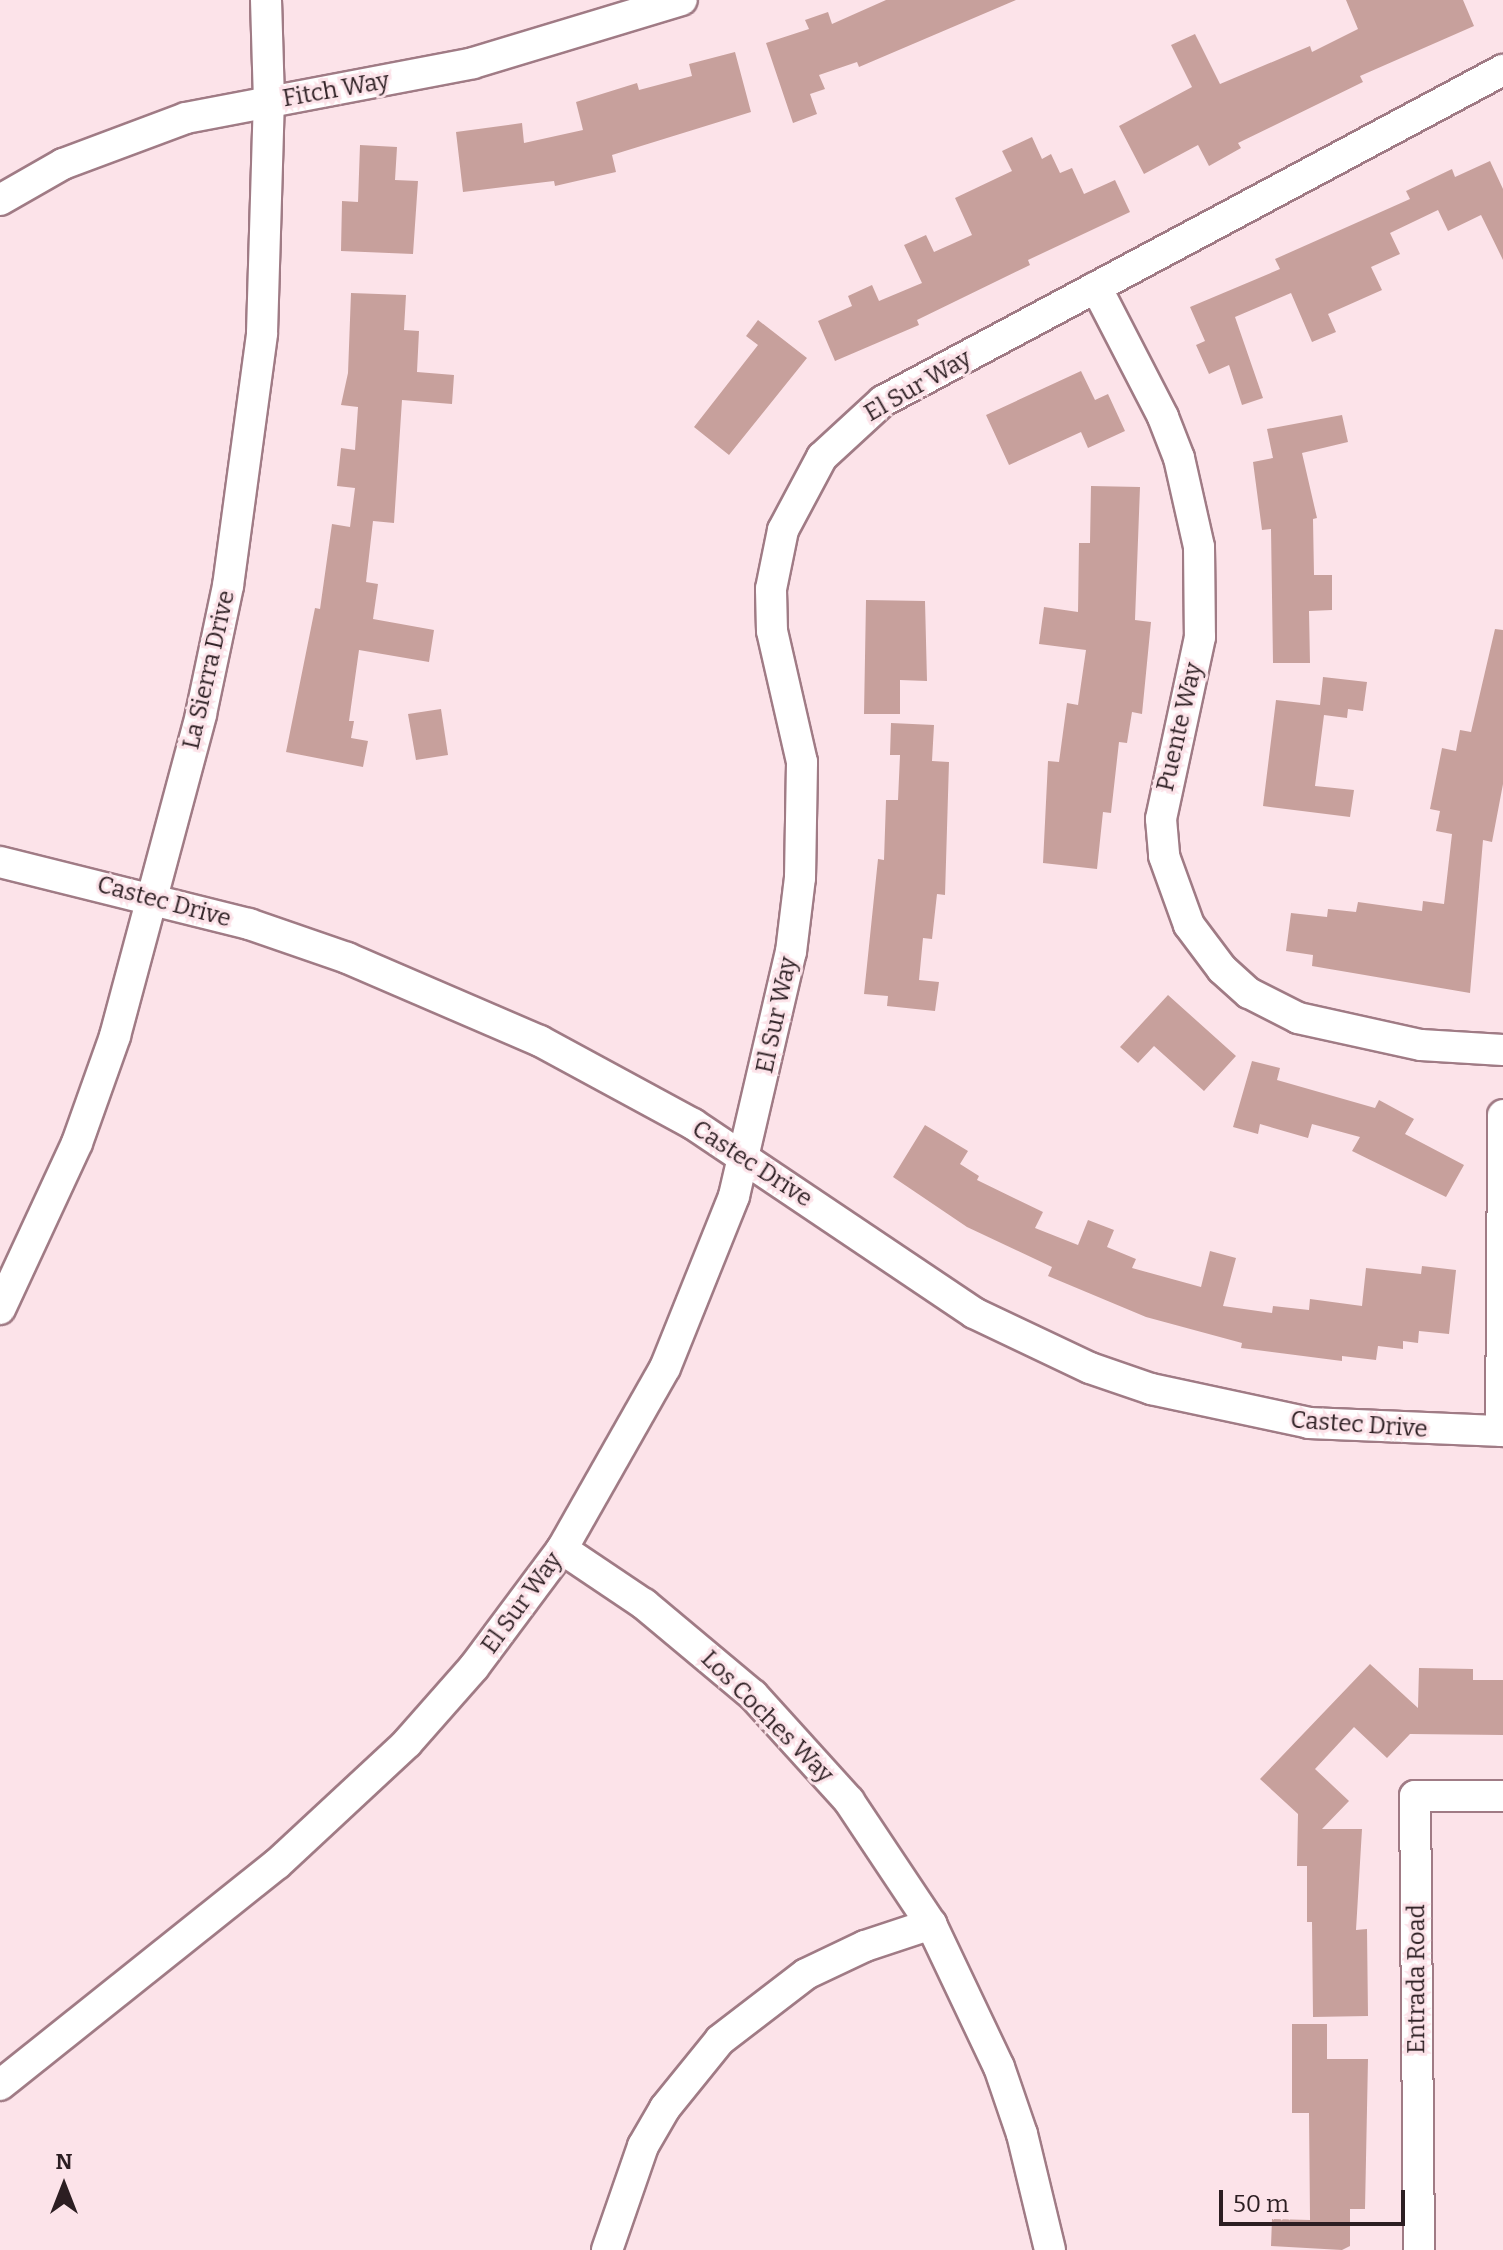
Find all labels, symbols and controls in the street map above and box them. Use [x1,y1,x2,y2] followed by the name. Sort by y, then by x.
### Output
[280,66,392,114] street label: Fitch Way
[859,344,977,428] street label: El Sur Way
[177,588,241,752] street label: La Sierra Drive
[1151,660,1209,794] street label: Puente Way
[94,870,234,934] street label: Castec Drive
[751,954,803,1076] street label: El Sur Way
[687,1115,817,1213] street label: Castec Drive
[1289,1406,1429,1444] street label: Castec Drive
[476,1547,568,1659] street label: El Sur Way
[695,1645,839,1789] street label: Los Coches Way
[1403,1904,1431,2054] street label: Entrada Road
[24,2146,104,2226] north arrow
[56,2148,72,2175] text: N
[1223,2174,1409,2224] scale bar
[1233,2190,1289,2218] text: 50 m

